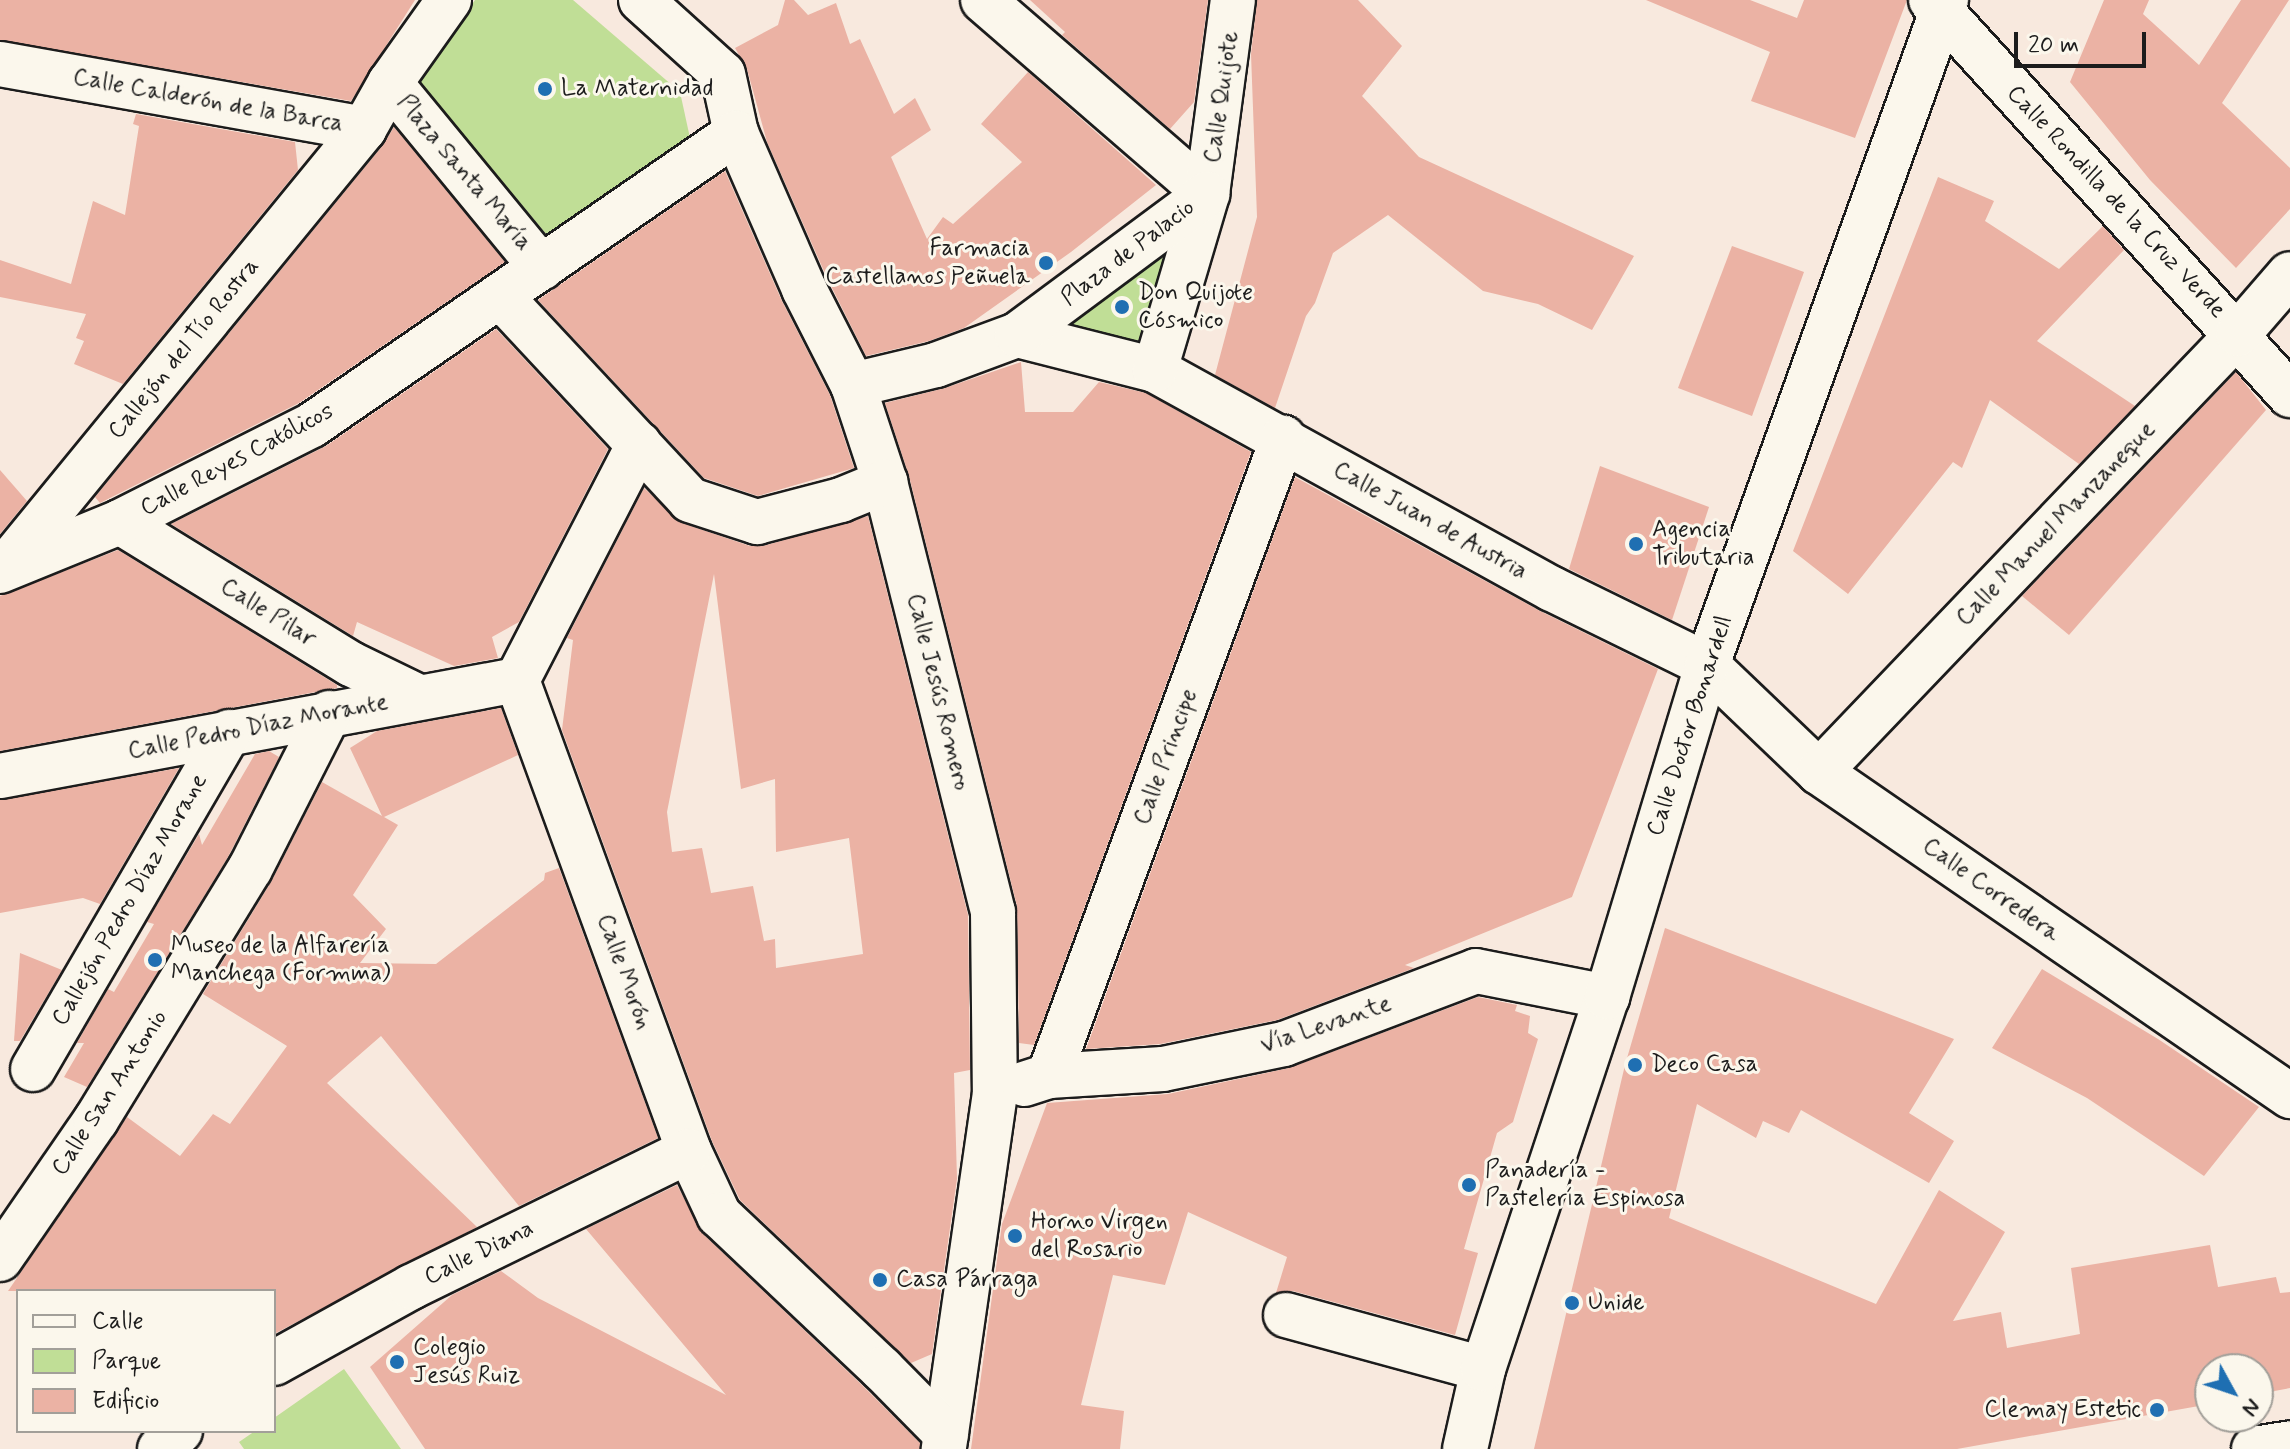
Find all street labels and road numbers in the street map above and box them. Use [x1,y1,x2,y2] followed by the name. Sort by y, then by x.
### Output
[1198,29,1246,165] street label: Calle Quijote
[73,64,343,138] street label: Calle Calderón de la Barca
[1998,77,2234,327] street label: Calle Rondilla de la Cruz Verde
[391,90,537,256] street label: Plaza Santa María
[1055,193,1201,313] street label: Plaza de Palacio
[102,253,266,445] street label: Callejón del Tío Rostra
[135,397,339,523] street label: Calle Reyes Católicos
[1953,419,2159,629] street label: Calle Manuel Manzaneque
[1331,457,1529,585] street label: Calle Juan de Austria
[216,573,320,653] street label: Calle Pilar
[900,592,976,792] street label: Calle Jesús Romero
[1642,615,1738,837] street label: Calle Doctor Bonardell
[1128,685,1204,829] street label: Calle Principe
[123,687,393,767] street label: Calle Pedro Díaz Morante
[46,769,214,1031] street label: Callejón Pedro Díaz Morane
[1916,832,2066,948] street label: Calle Corredera
[590,910,658,1034] street label: Calle Morón
[1258,990,1394,1060] street label: Vía Levante
[48,1008,172,1178] street label: Calle San Antonio
[419,1214,539,1292] street label: Calle Diana

